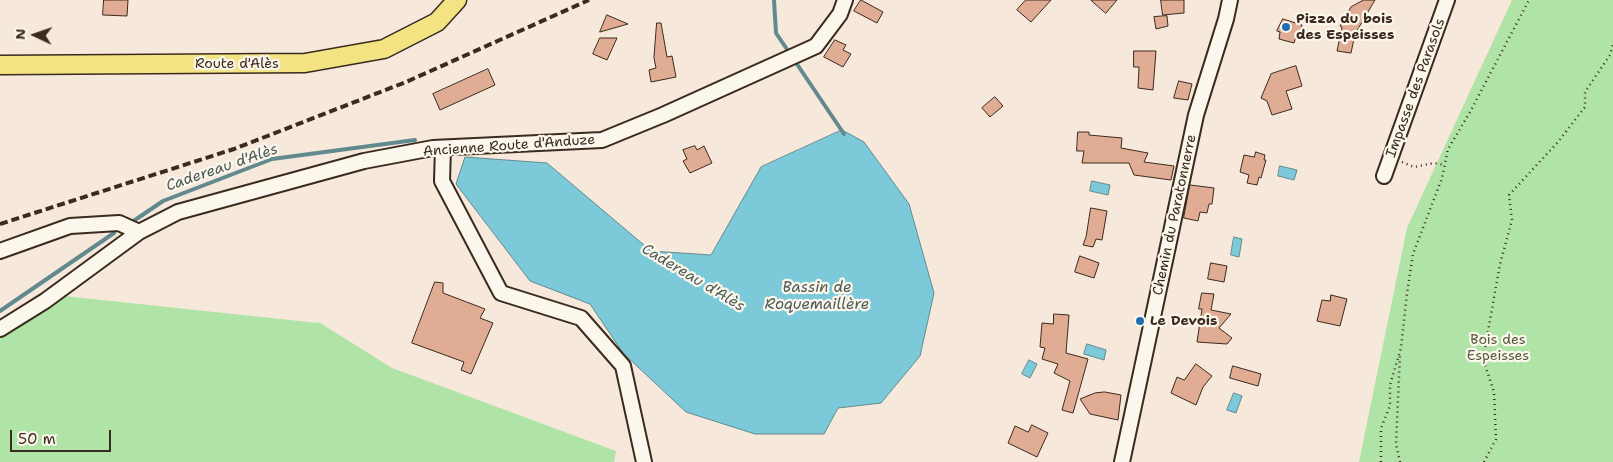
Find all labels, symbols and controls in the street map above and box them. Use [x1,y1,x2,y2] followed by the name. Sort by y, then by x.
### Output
[10,10,60,60] north arrow
[1296,11,1394,44] place label: Pizza du bois des Espeisses
[1383,16,1449,160] street label: Impasse des Parasols
[1280,21,1292,33] marker: Pizza du bois des Espeisses
[11,28,29,40] text: N
[195,56,279,72] street label: Route d'Alès
[422,132,596,160] street label: Ancienne Route d'Anduze
[1150,133,1200,297] street label: Chemin du Paratonnerre
[164,140,280,196] water label: Cadereau d'Alès
[638,240,748,316] water label: Cadereau d'Alès
[765,279,869,314] water label: Bassin de Roquemaillère
[1150,313,1217,329] place label: Le Devois
[1134,315,1146,327] marker: Le Devois
[1467,332,1529,364] park label: Bois des Espeisses
[12,420,114,452] scale bar
[18,429,56,449] text: 50 m

